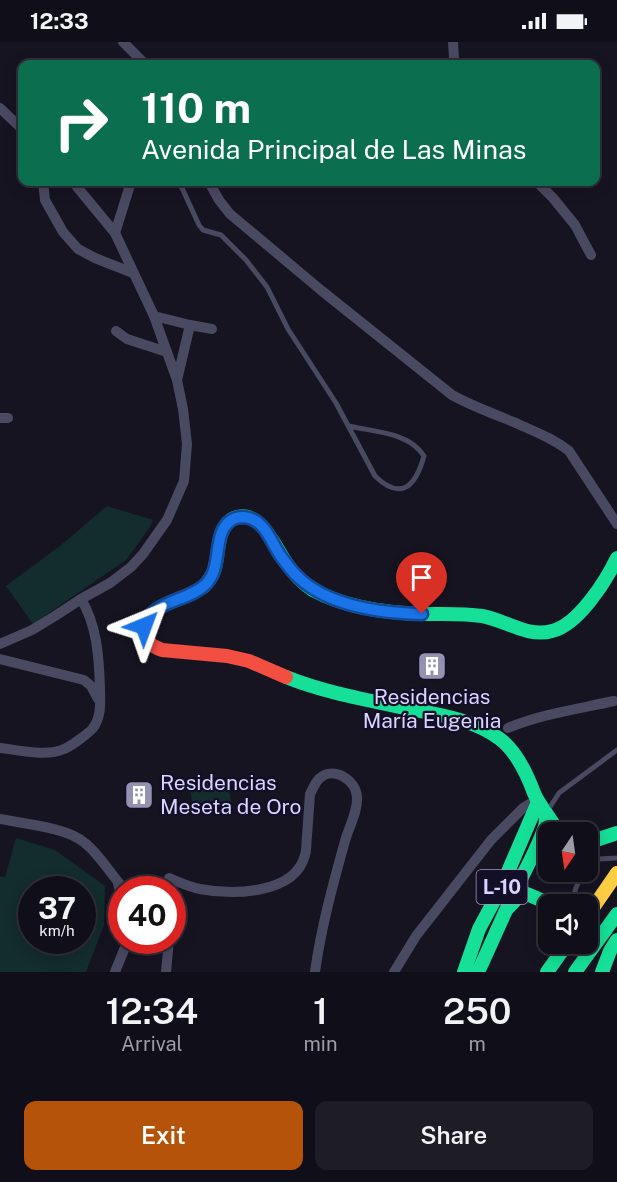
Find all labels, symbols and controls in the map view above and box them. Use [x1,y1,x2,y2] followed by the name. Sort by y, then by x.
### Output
[30,8,89,34] text: 12:33
[141,83,251,132] text: 110 m
[42,84,120,162] icon: right
[141,133,526,165] text: Avenida Principal de Las Minas
[396,552,447,614] pin
[405,561,438,594] icon: arrive
[112,594,176,658] position arrow
[416,650,448,682] building icon: Residencias María Eugenia
[363,684,501,733] place label: Residencias María Eugenia
[160,770,301,819] place label: Residencias Meseta de Oro
[123,779,155,811] building icon: Residencias Meseta de Oro
[538,822,598,882] north arrow
[538,822,598,954] map controls
[476,870,528,904] road number: L-10
[108,876,186,954] speed limit sign: 40
[38,890,76,926] text: 37
[538,894,598,954] button: sound
[39,922,75,939] text: km/h
[105,990,198,1032] text: 12:34
[313,990,328,1032] text: 1
[443,990,512,1032] text: 250
[121,1032,183,1056] text: Arrival
[304,1032,337,1056] text: min
[469,1032,486,1056] text: m
[24,1101,303,1170] button: Exit
[315,1101,593,1170] button: Share

